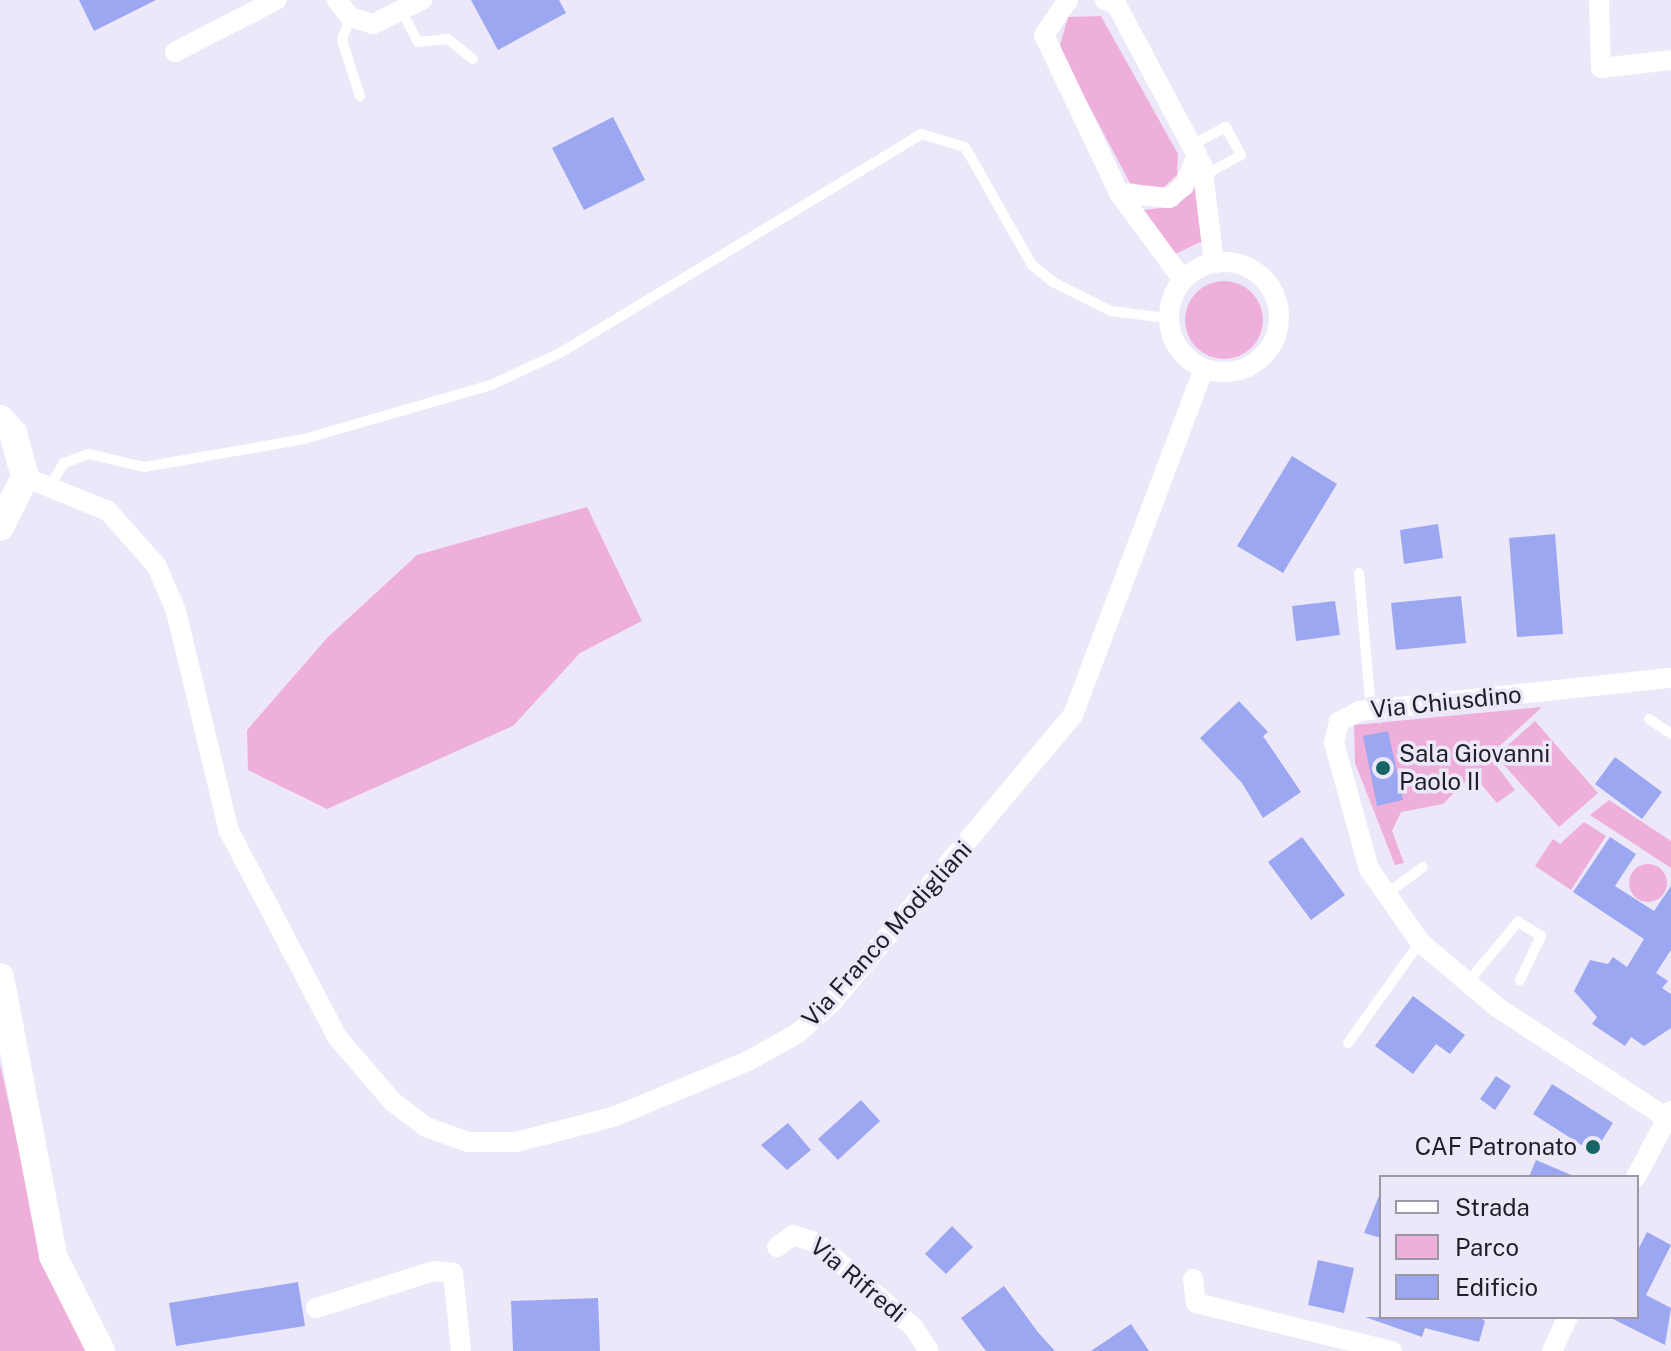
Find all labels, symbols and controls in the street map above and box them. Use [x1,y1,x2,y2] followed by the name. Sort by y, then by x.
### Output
[1369,680,1523,724] street label: Via Chiusdino
[1399,740,1550,796] place label: Sala Giovanni Paolo II
[1374,759,1392,777] marker: Sala Giovanni Paolo II
[796,835,978,1033] street label: Via Franco Modigliani
[1415,1133,1577,1161] place label: CAF Patronato
[1584,1138,1602,1156] marker: CAF Patronato
[1379,1175,1639,1319] legend
[1455,1193,1530,1221] text: Strada
[804,1232,912,1328] street label: Via Rifredi
[1455,1233,1519,1261] text: Parco
[1455,1273,1538,1301] text: Edificio

